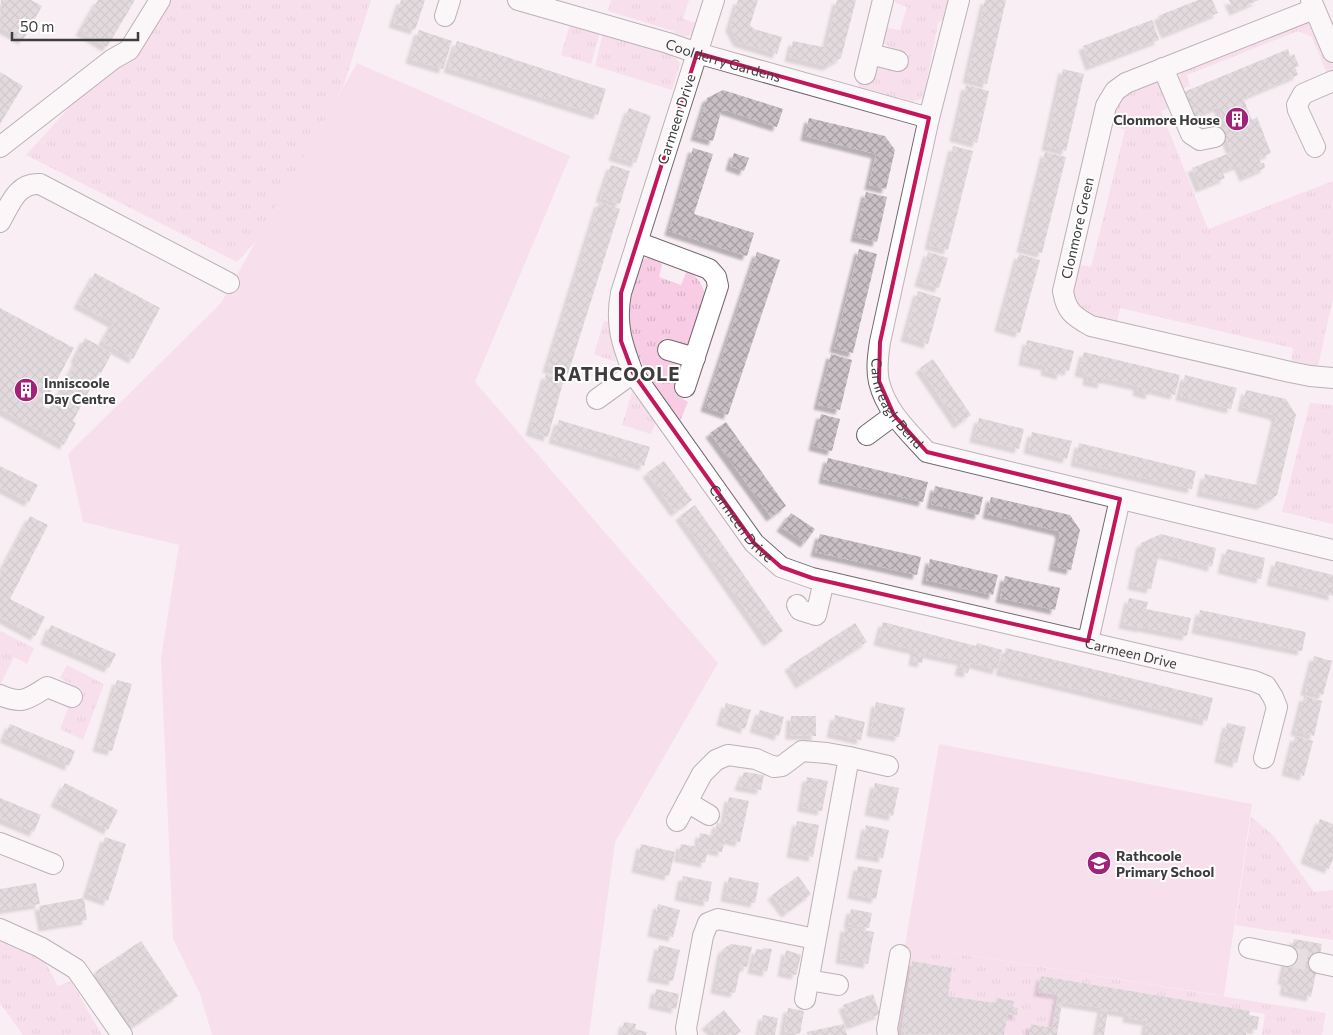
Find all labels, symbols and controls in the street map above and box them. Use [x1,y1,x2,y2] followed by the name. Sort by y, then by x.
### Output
[12,10,139,42] scale bar
[20,17,54,35] text: 50 m
[664,34,783,85] street label: Coolderry Gardens
[653,72,699,166] street label: Carmeen Drive
[1224,106,1250,132] building icon: Clonmore House
[1113,111,1220,128] place label: Clonmore House
[1057,175,1097,281] street label: Clonmore Green
[869,358,928,452] street label: Carnreagh Bend
[554,362,681,385] district label: RATHCOOLE
[44,374,116,407] place label: Inniscoole Day Centre
[13,377,39,403] building icon: Inniscoole Day Centre
[706,481,777,565] street label: Carmeen Drive
[1083,633,1179,671] street label: Carmeen Drive
[1116,847,1214,880] place label: Rathcoole Primary School
[1086,850,1112,876] school or university icon: Rathcoole Primary School

